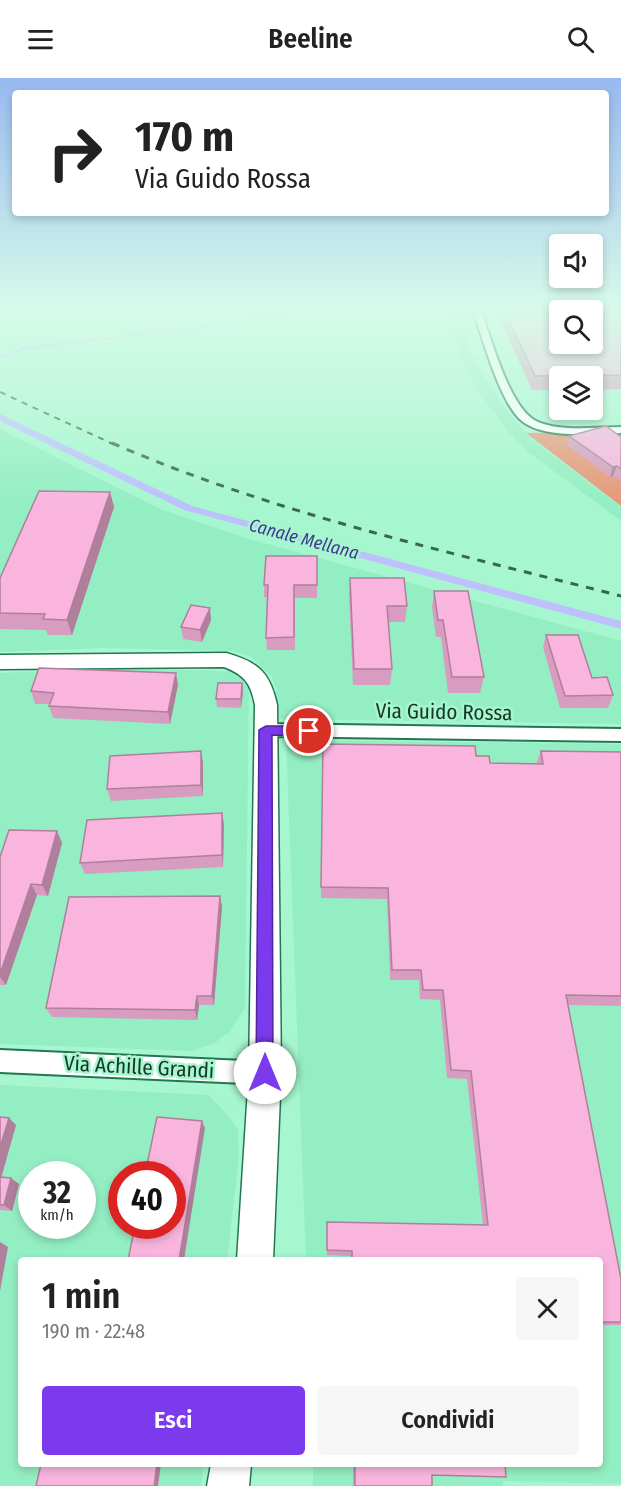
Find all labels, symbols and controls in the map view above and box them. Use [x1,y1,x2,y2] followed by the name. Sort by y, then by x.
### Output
[24,23,57,56] icon: menu
[268,23,353,55] text: Beeline
[564,23,597,56] icon: search
[135,112,234,162] text: 170 m
[36,114,114,192] icon: right
[135,163,311,195] text: Via Guido Rossa
[549,234,603,420] map controls
[549,234,603,288] button: sound
[549,300,603,354] button: search
[549,366,603,420] button: layers
[247,514,361,564] water label: Canale Mellana
[375,698,513,726] street label: Via Guido Rossa
[283,705,334,756] pin
[292,714,325,747] icon: arrive
[233,1041,297,1105] position arrow
[63,1050,215,1084] street label: Via Achille Grandi
[108,1161,186,1239] speed limit sign: 40
[43,1175,71,1211] text: 32
[40,1206,74,1224] text: km/h
[42,1274,120,1318] text: 1 min
[516,1277,579,1340] button: close
[42,1319,145,1343] text: 190 m · 22:48
[42,1386,305,1455] button: Esci
[317,1386,579,1455] button: Condividi

